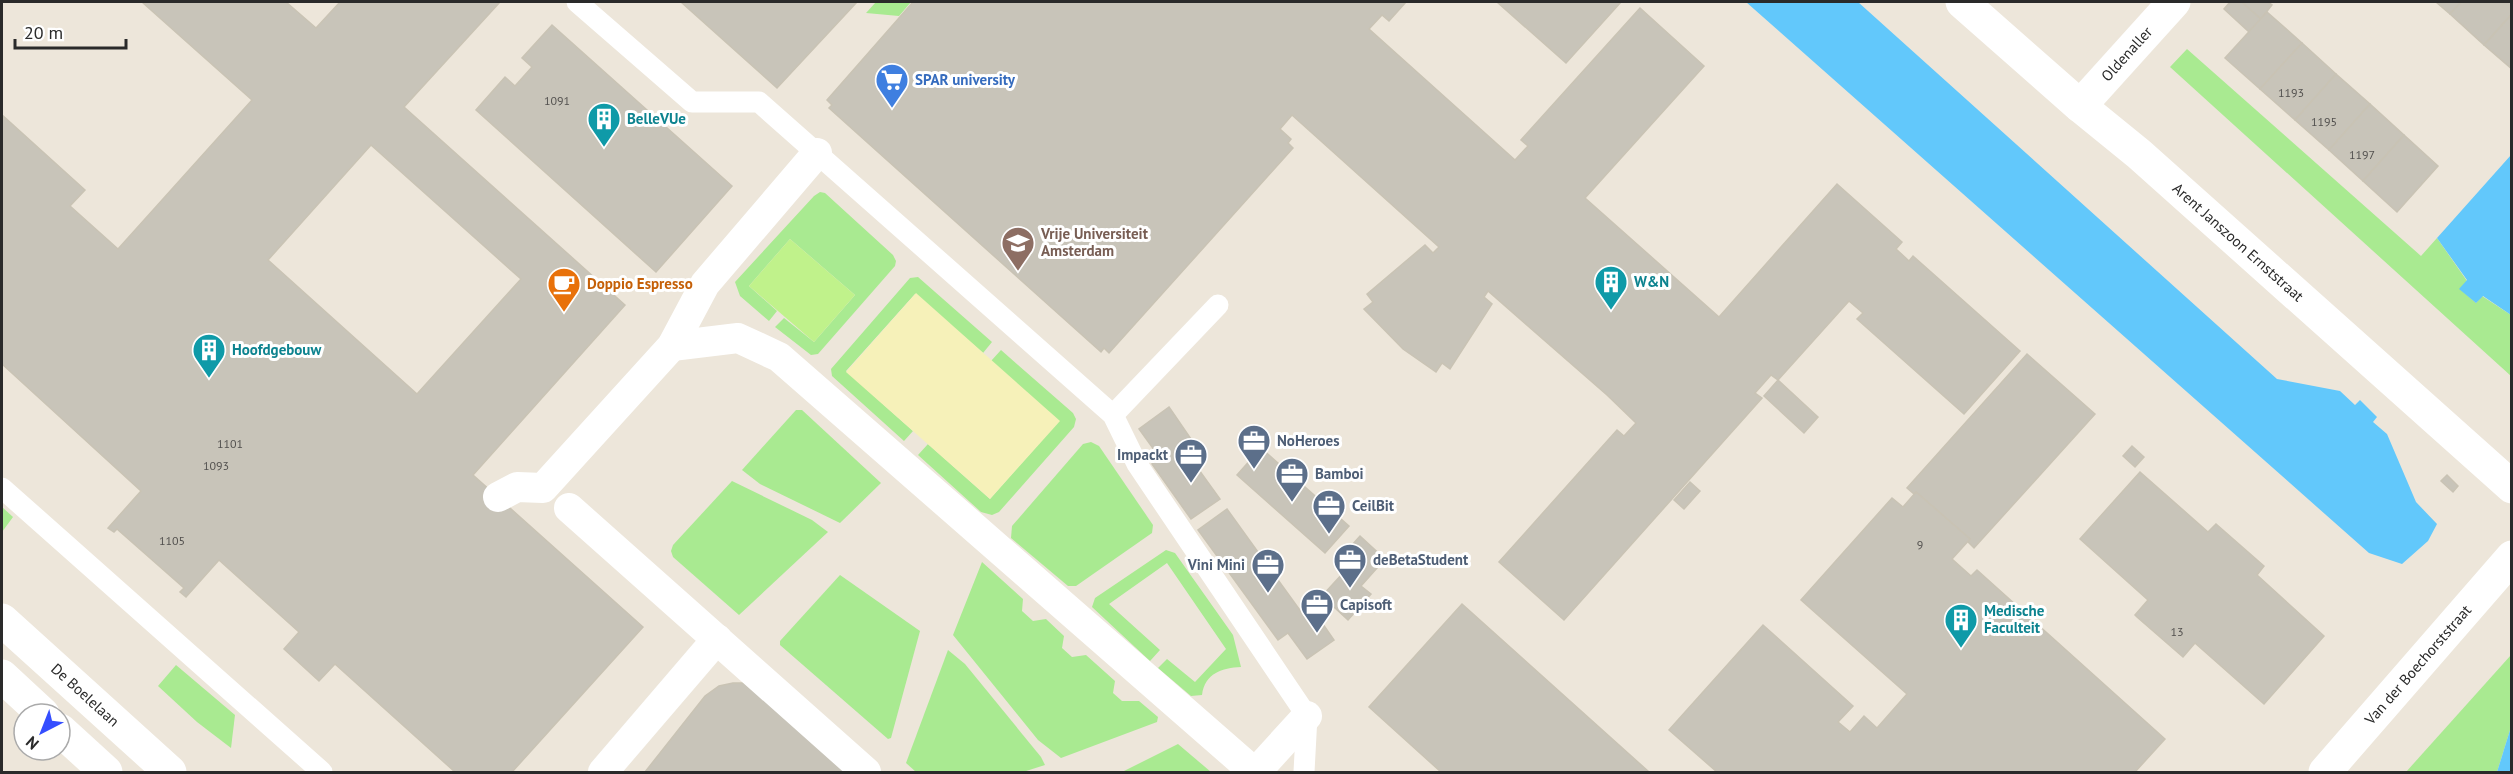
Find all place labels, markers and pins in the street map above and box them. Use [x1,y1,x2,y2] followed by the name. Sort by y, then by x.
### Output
[874,62,910,109] supermarket icon: SPAR university
[915,70,1016,89] place label: SPAR university
[586,101,622,148] building icon: BelleVUe
[627,109,686,128] place label: BelleVUe
[1040,224,1149,260] place label: Vrije Universiteit Amsterdam
[1000,225,1036,272] school or university icon: Vrije Universiteit Amsterdam
[1593,264,1629,311] building icon: W&N
[546,266,582,313] cafe icon: Doppio Espresso
[1634,272,1669,291] place label: W&N
[587,274,693,293] place label: Doppio Espresso
[191,332,227,379] building icon: Hoofdgebouw
[232,340,321,359] place label: Hoofdgebouw
[1236,423,1272,470] office icon: NoHeroes
[1277,431,1340,450] place label: NoHeroes
[1173,437,1209,484] office icon: Impackt
[1117,445,1169,464] place label: Impackt
[1274,456,1310,503] office icon: Bamboi
[1315,464,1364,483] place label: Bamboi
[1311,488,1347,535] office icon: CeilBit
[1352,496,1395,515] place label: CeilBit
[1332,542,1368,589] office icon: deBetaStudent
[1250,547,1286,594] office icon: Vini Mini
[1373,550,1469,569] place label: deBetaStudent
[1187,555,1245,574] place label: Vini Mini
[1299,587,1335,634] office icon: Capisoft
[1340,595,1393,614] place label: Capisoft
[1984,601,2045,637] place label: Medische Faculteit
[1943,602,1979,649] building icon: Medische Faculteit

